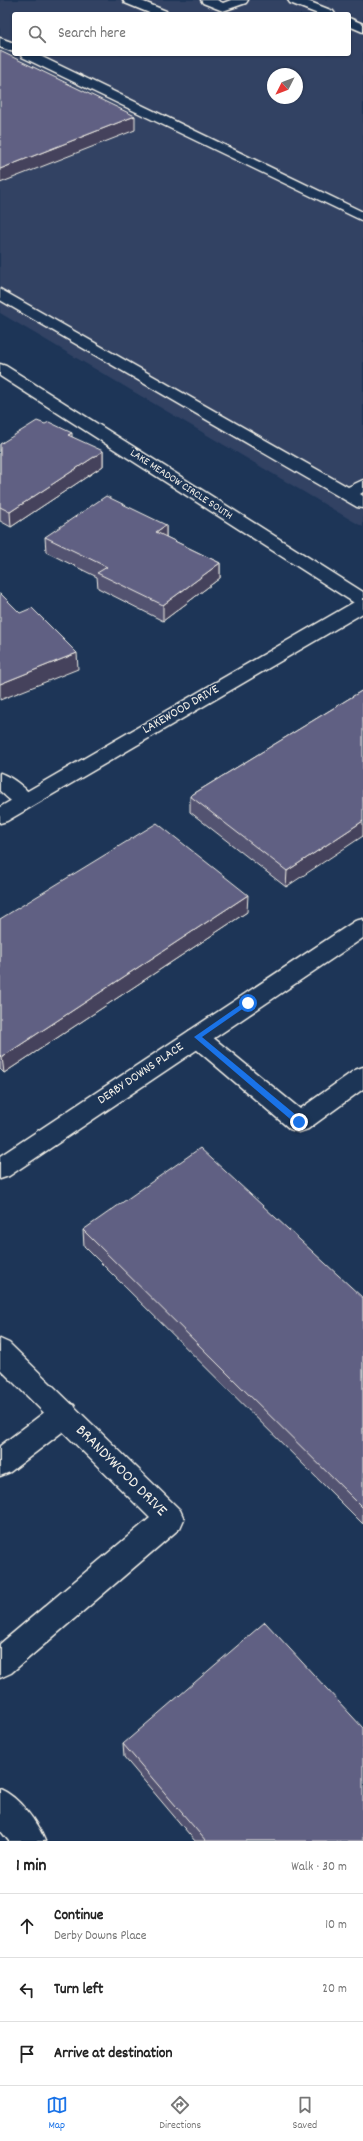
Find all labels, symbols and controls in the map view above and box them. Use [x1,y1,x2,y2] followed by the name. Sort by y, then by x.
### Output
[12,12,351,56] search box
[26,23,48,45] icon: search
[58,23,126,45] text: Search here
[267,68,303,104] north arrow
[127,446,235,524] street label: LAKE MEADOW CIRCLE SOUTH
[139,680,223,740] street label: LAKEWOOD DRIVE
[239,994,257,1012] route start
[94,1038,188,1110] street label: DERBY DOWNS PLACE
[290,1113,308,1131] route end
[70,1420,173,1523] street label: BRANDYWOOD DRIVE
[16,1855,46,1879] text: 1 min
[291,1858,347,1877] text: Walk · 30 m
[54,1905,103,1927] text: Continue
[16,1915,38,1937] icon: ahead
[325,1916,347,1935] text: 10 m
[54,1927,146,1946] text: Derby Downs Place
[16,1979,38,2001] icon: left
[54,1979,103,2001] text: Turn left
[322,1980,347,1999] text: 20 m
[16,2043,38,2065] icon: arrive
[54,2043,172,2065] text: Arrive at destination
[46,2094,68,2134] tab: Map
[159,2094,201,2134] tab: Directions
[293,2094,317,2134] tab: Saved

